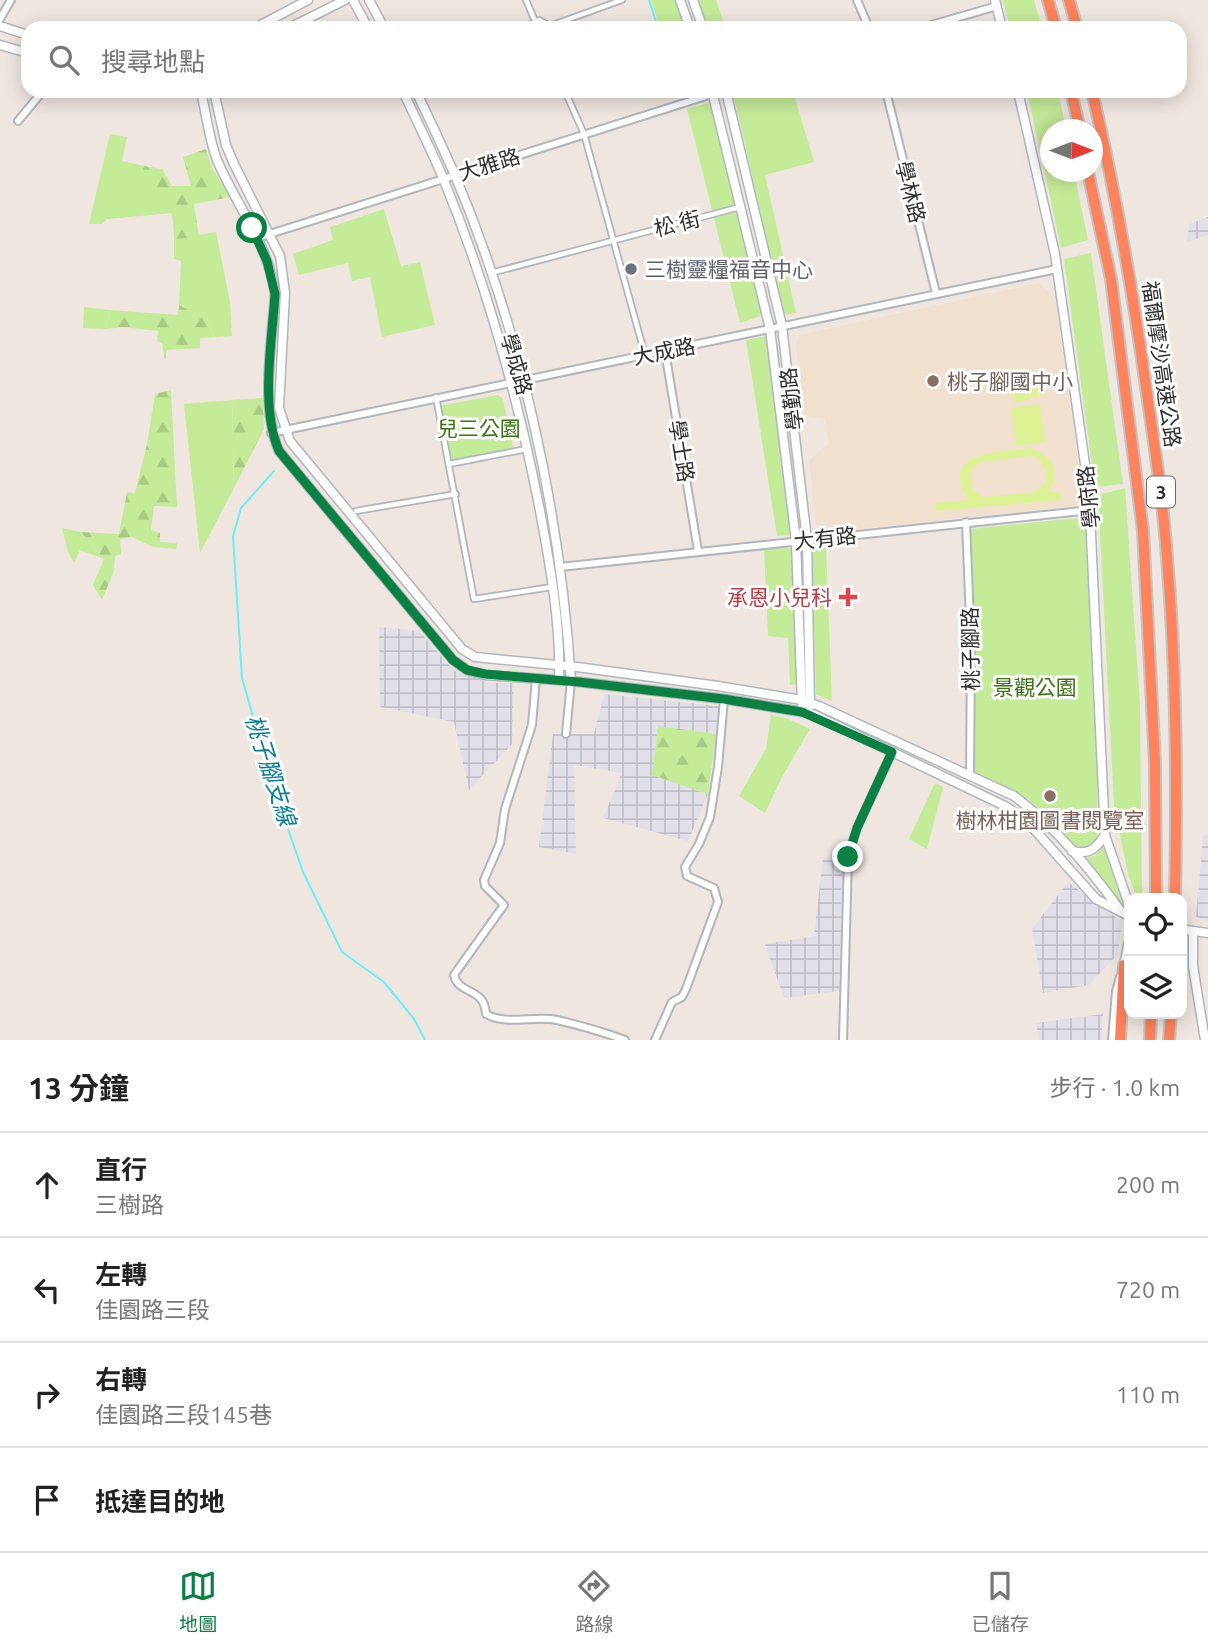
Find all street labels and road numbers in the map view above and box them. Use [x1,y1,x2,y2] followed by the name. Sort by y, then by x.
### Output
[455,143,523,185] street label: 大雅路
[892,159,930,225] street label: 學林路
[651,206,703,240] street label: 松 街
[1138,279,1186,449] street label: 福爾摩沙高速公路
[497,330,537,398] street label: 學成路
[631,333,697,369] street label: 大成路
[775,366,807,432] street label: 學勤路
[665,418,699,484] street label: 學士路
[1073,464,1103,530] street label: 學府路
[1147,477,1175,508] road number: 3
[792,523,858,553] street label: 大有路
[957,607,983,691] street label: 桃子腳路

